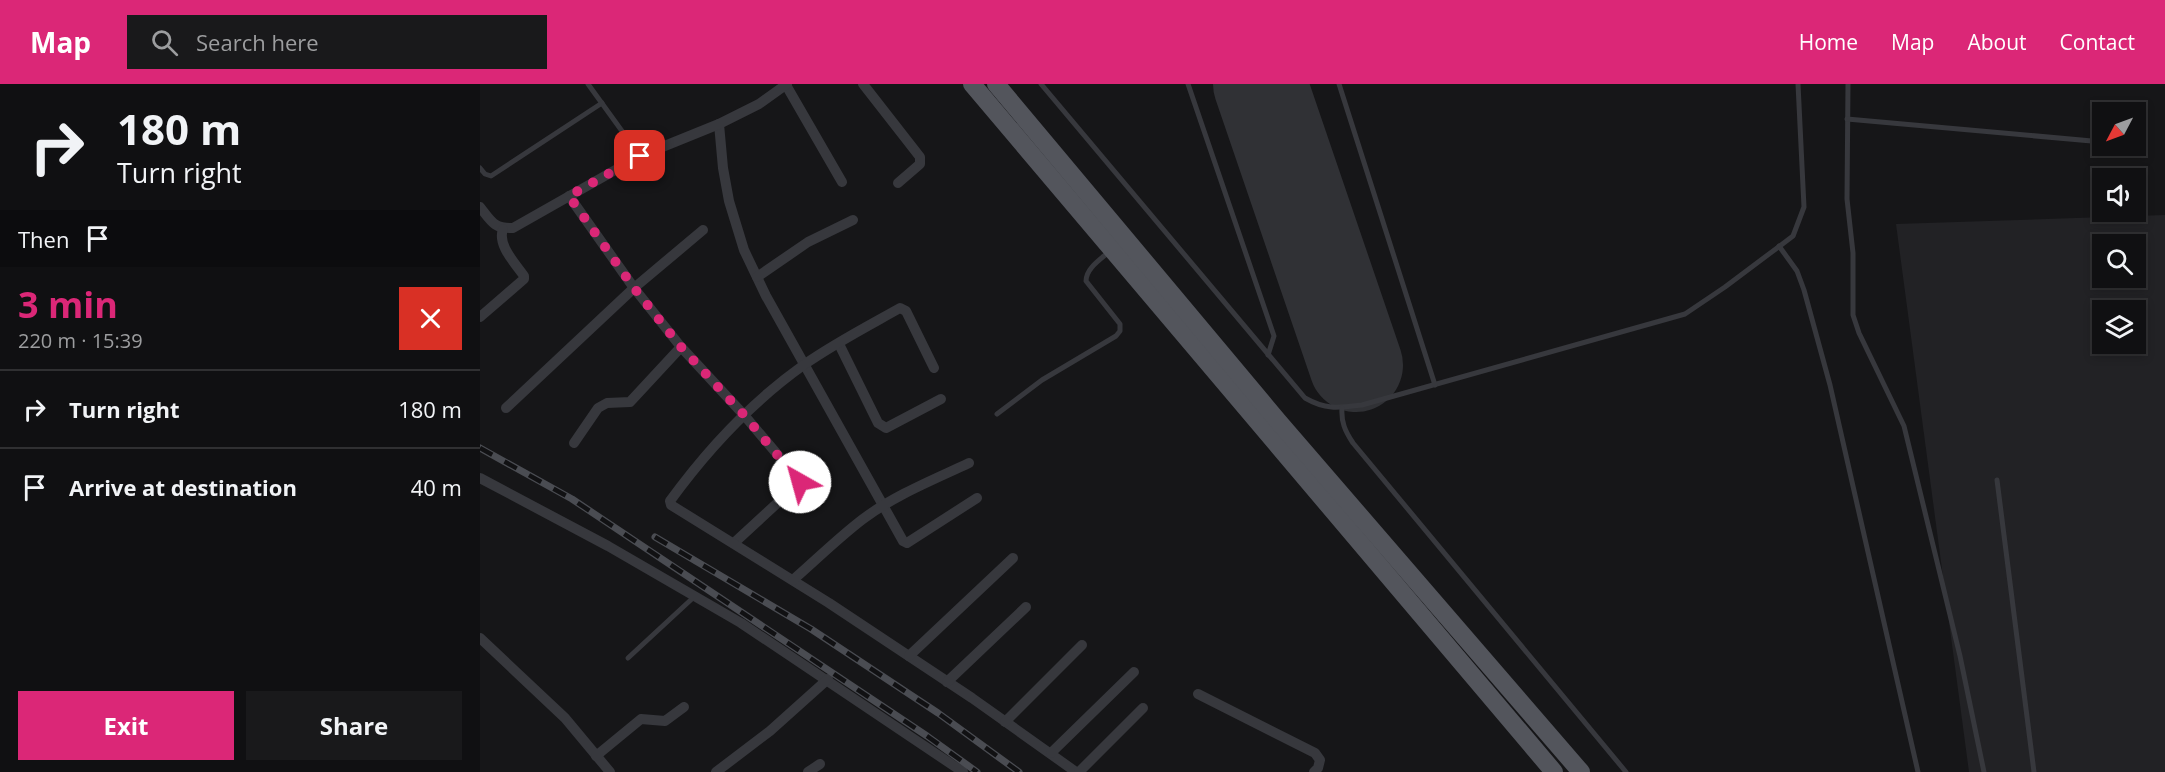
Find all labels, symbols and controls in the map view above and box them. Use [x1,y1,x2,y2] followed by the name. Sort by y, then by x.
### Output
[127,15,547,69] search box
[30,23,91,61] text: Map
[148,26,181,59] icon: search
[196,27,319,57] text: Search here
[1799,28,1858,56] text: Home
[1891,28,1934,56] text: Map
[1967,28,2027,56] text: About
[2060,28,2135,56] text: Contact
[117,100,241,157] text: 180 m
[2092,102,2146,156] north arrow
[2092,102,2146,354] map controls
[18,108,96,186] icon: right
[614,130,665,181] pin
[623,139,656,172] icon: arrive
[117,154,242,191] text: Turn right
[2092,168,2146,222] button: sound
[81,222,114,255] icon: arrive
[18,224,69,254] text: Then
[2092,234,2146,288] button: search
[18,280,118,329] text: 3 min
[399,287,462,350] button: close
[2092,300,2146,354] button: layers
[18,327,143,354] text: 220 m · 15:39
[18,393,51,426] icon: right
[69,394,180,424] text: Turn right
[398,394,462,424] text: 180 m
[768,450,832,514] position arrow
[18,471,51,504] icon: arrive
[69,472,297,502] text: Arrive at destination
[411,472,462,502] text: 40 m
[18,691,234,760] button: Exit
[246,691,462,760] button: Share

